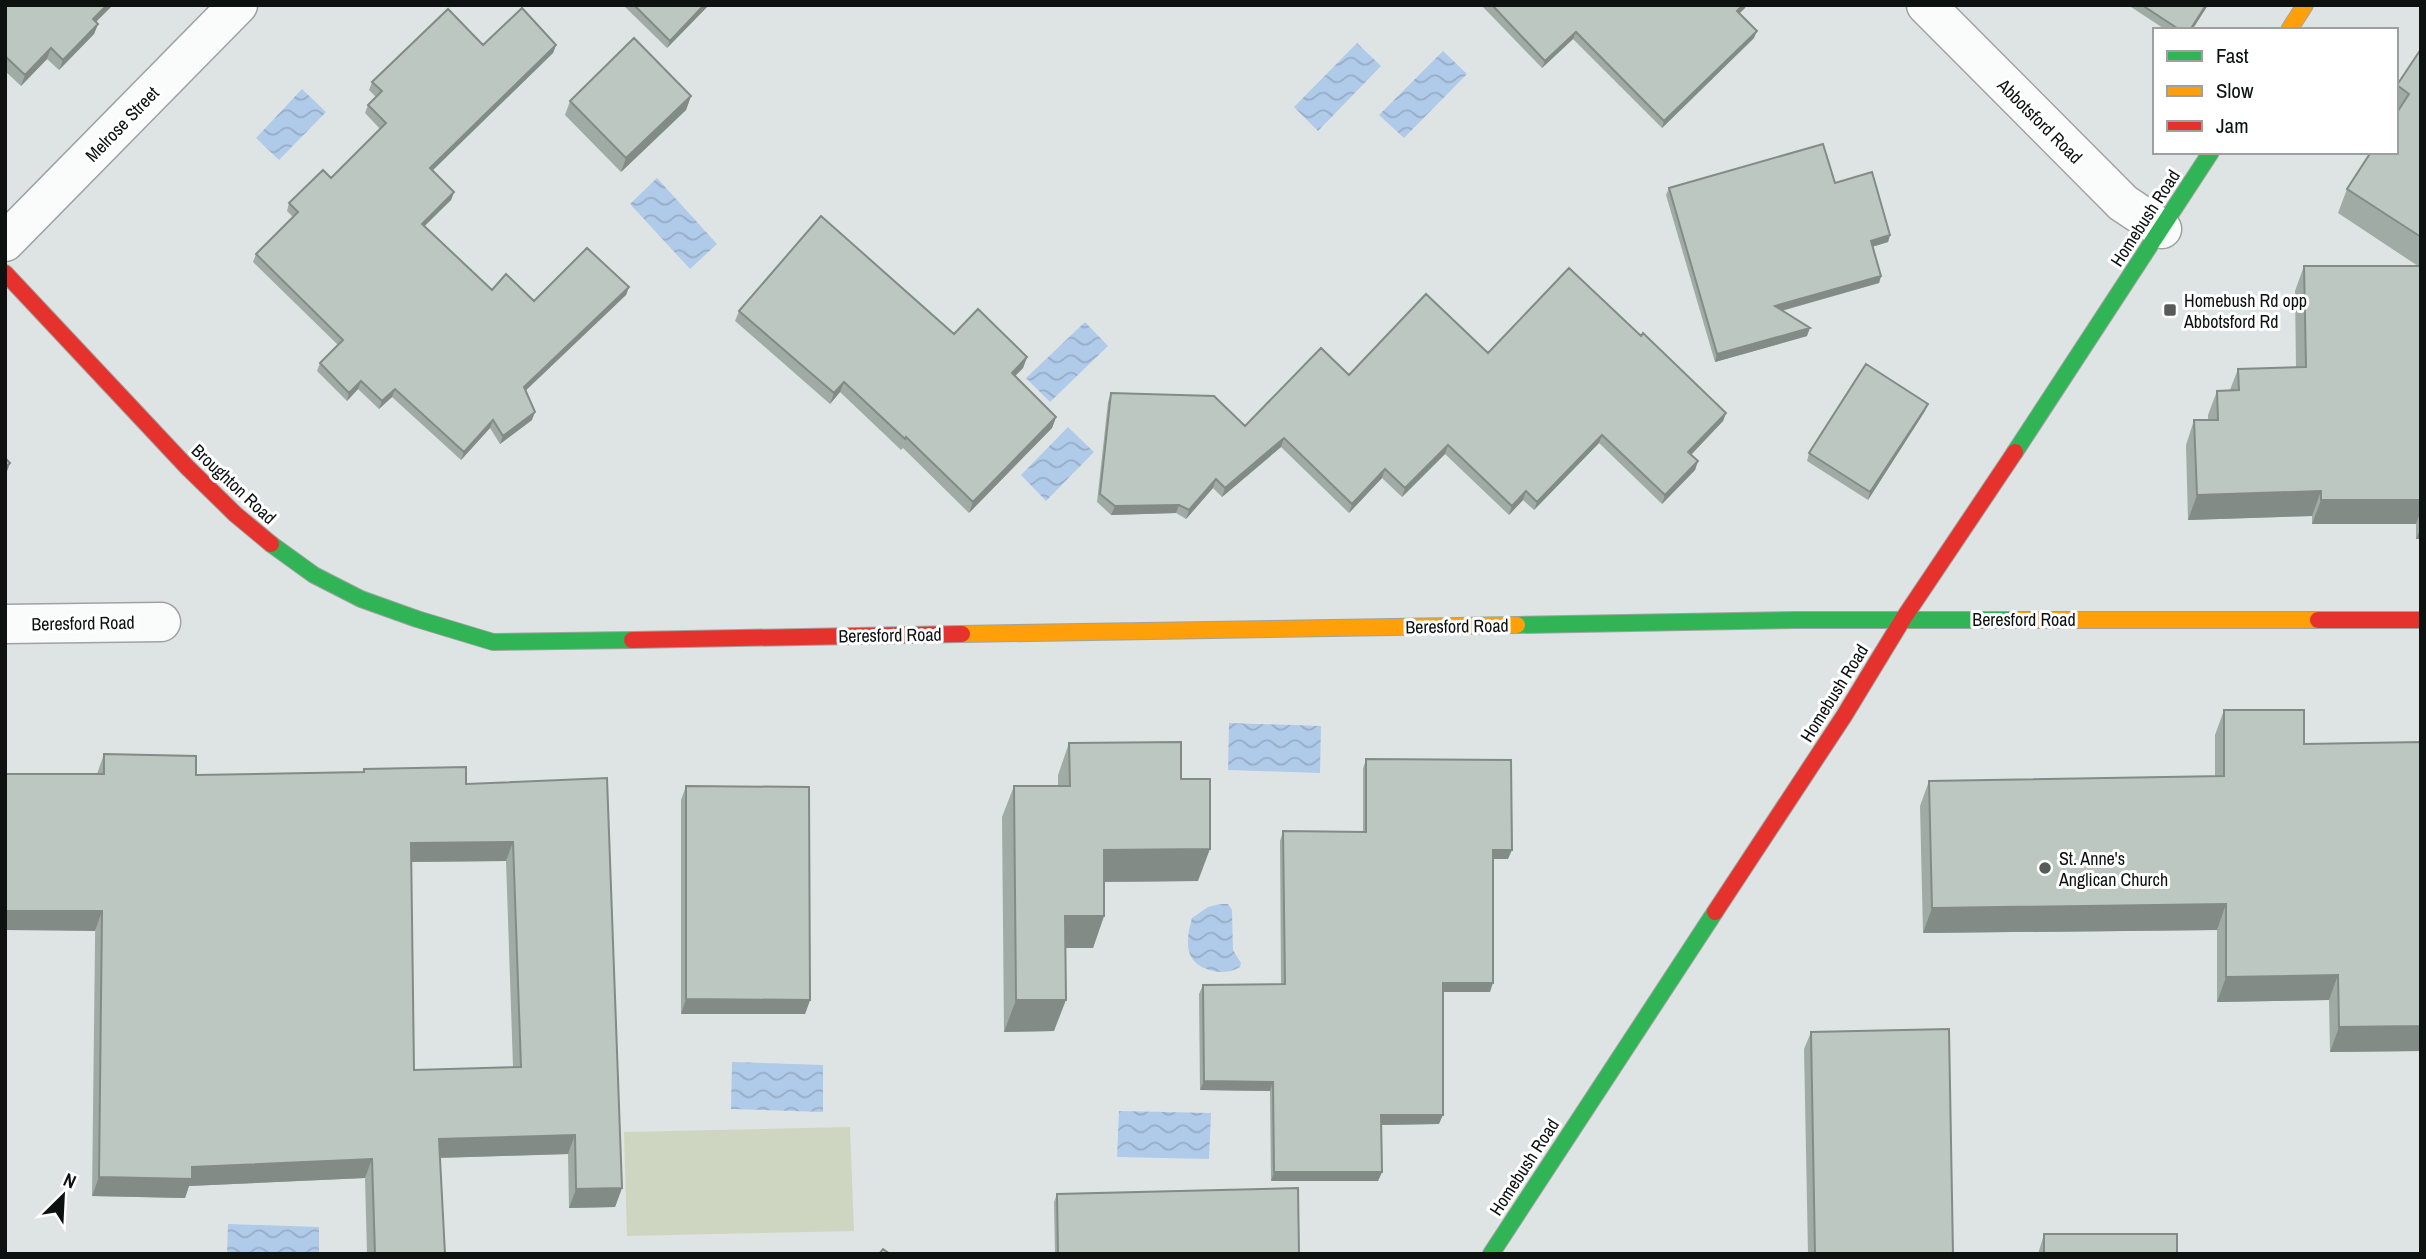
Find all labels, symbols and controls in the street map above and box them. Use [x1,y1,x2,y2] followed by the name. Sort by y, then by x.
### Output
[2153,28,2398,154] legend
[2216,41,2249,70] text: Fast
[1991,72,2088,169] street label: Abbotsford Road
[2216,76,2254,105] text: Slow
[80,81,164,167] street label: Melrose Street
[2216,111,2249,140] text: Jam
[2104,165,2186,271] street label: Homebush Road
[2183,288,2307,334] place label: Homebush Rd opp Abbotsford Rd
[2162,302,2178,318] marker: Homebush Rd opp Abbotsford Rd
[186,438,282,530] street label: Broughton Road
[1972,607,2076,632] street label: Beresford Road
[31,610,135,636] street label: Beresford Road
[1405,613,1509,639] street label: Beresford Road
[838,622,942,648] street label: Beresford Road
[1794,639,1874,747] street label: Homebush Road
[2058,846,2168,892] place label: St. Anne's Anglican Church
[2037,860,2053,876] marker: St. Anne's Anglican Church
[1483,1114,1565,1220] street label: Homebush Road
[28,1161,98,1231] north arrow
[59,1166,80,1195] text: N

